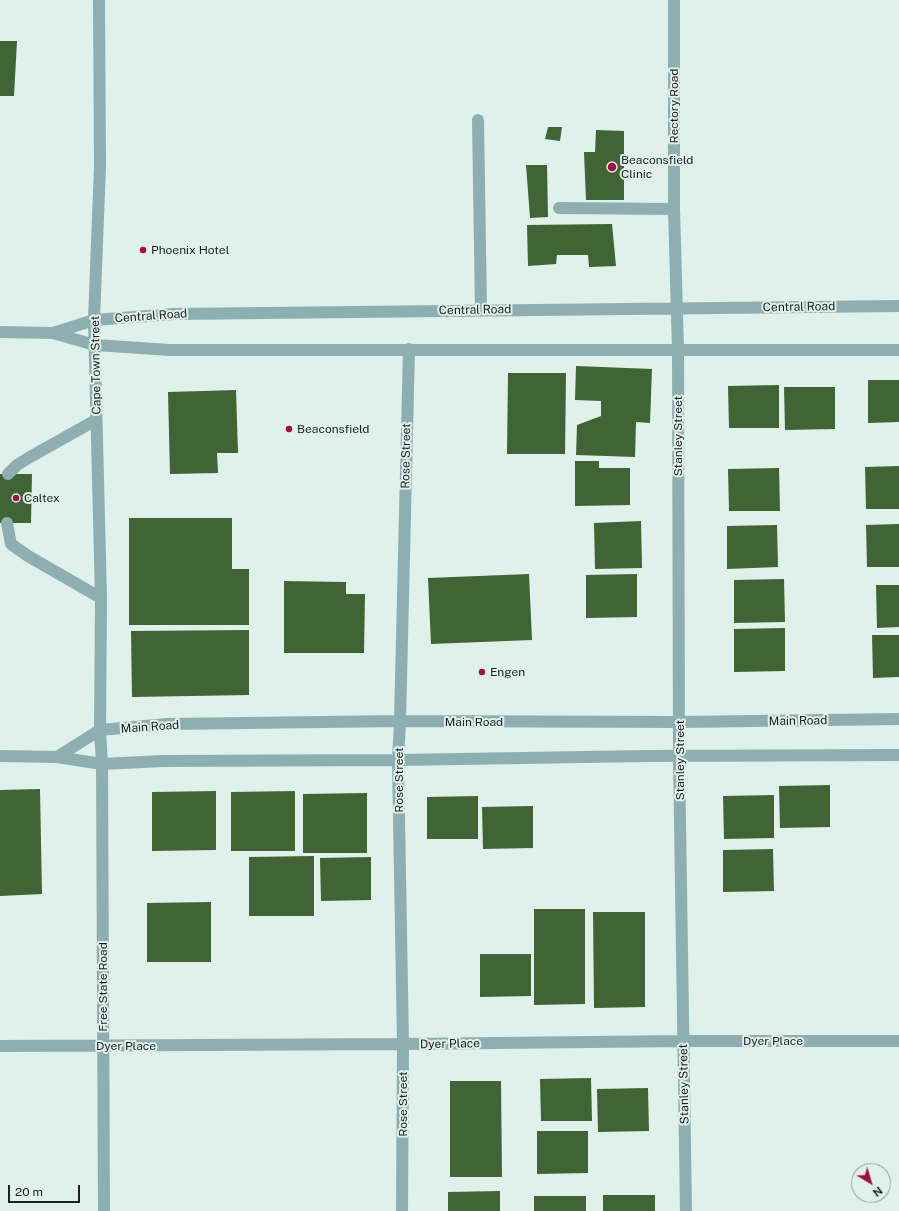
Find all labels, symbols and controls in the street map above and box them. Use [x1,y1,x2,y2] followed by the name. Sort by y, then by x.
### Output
[667,69,681,143] street label: Rectory Road
[621,153,694,181] place label: Beaconsfield Clinic
[606,161,618,173] marker: Beaconsfield Clinic
[151,243,229,257] place label: Phoenix Hotel
[138,245,148,255] marker: Phoenix Hotel
[763,299,835,315] street label: Central Road
[439,302,511,318] street label: Central Road
[114,306,188,326] street label: Central Road
[88,315,104,415] street label: Cape Town Street
[671,396,685,476] street label: Stanley Street
[297,422,370,436] place label: Beaconsfield
[398,423,414,489] street label: Rose Street
[284,424,294,434] marker: Beaconsfield
[24,491,60,505] place label: Caltex
[11,493,21,503] marker: Caltex
[490,665,525,679] place label: Engen
[477,667,487,677] marker: Engen
[769,713,827,729] street label: Main Road
[445,715,503,729] street label: Main Road
[120,718,180,736] street label: Main Road
[673,720,687,800] street label: Stanley Street
[392,747,406,813] street label: Rose Street
[96,942,110,1032] street label: Free State Road
[743,1034,803,1048] street label: Dyer Place
[420,1036,480,1052] street label: Dyer Place
[96,1039,156,1053] street label: Dyer Place
[676,1044,692,1124] street label: Stanley Street
[396,1071,410,1137] street label: Rose Street
[851,1163,891,1203] north arrow
[10,1177,82,1203] scale bar
[871,1184,885,1199] text: N
[15,1185,43,1199] text: 20 m

